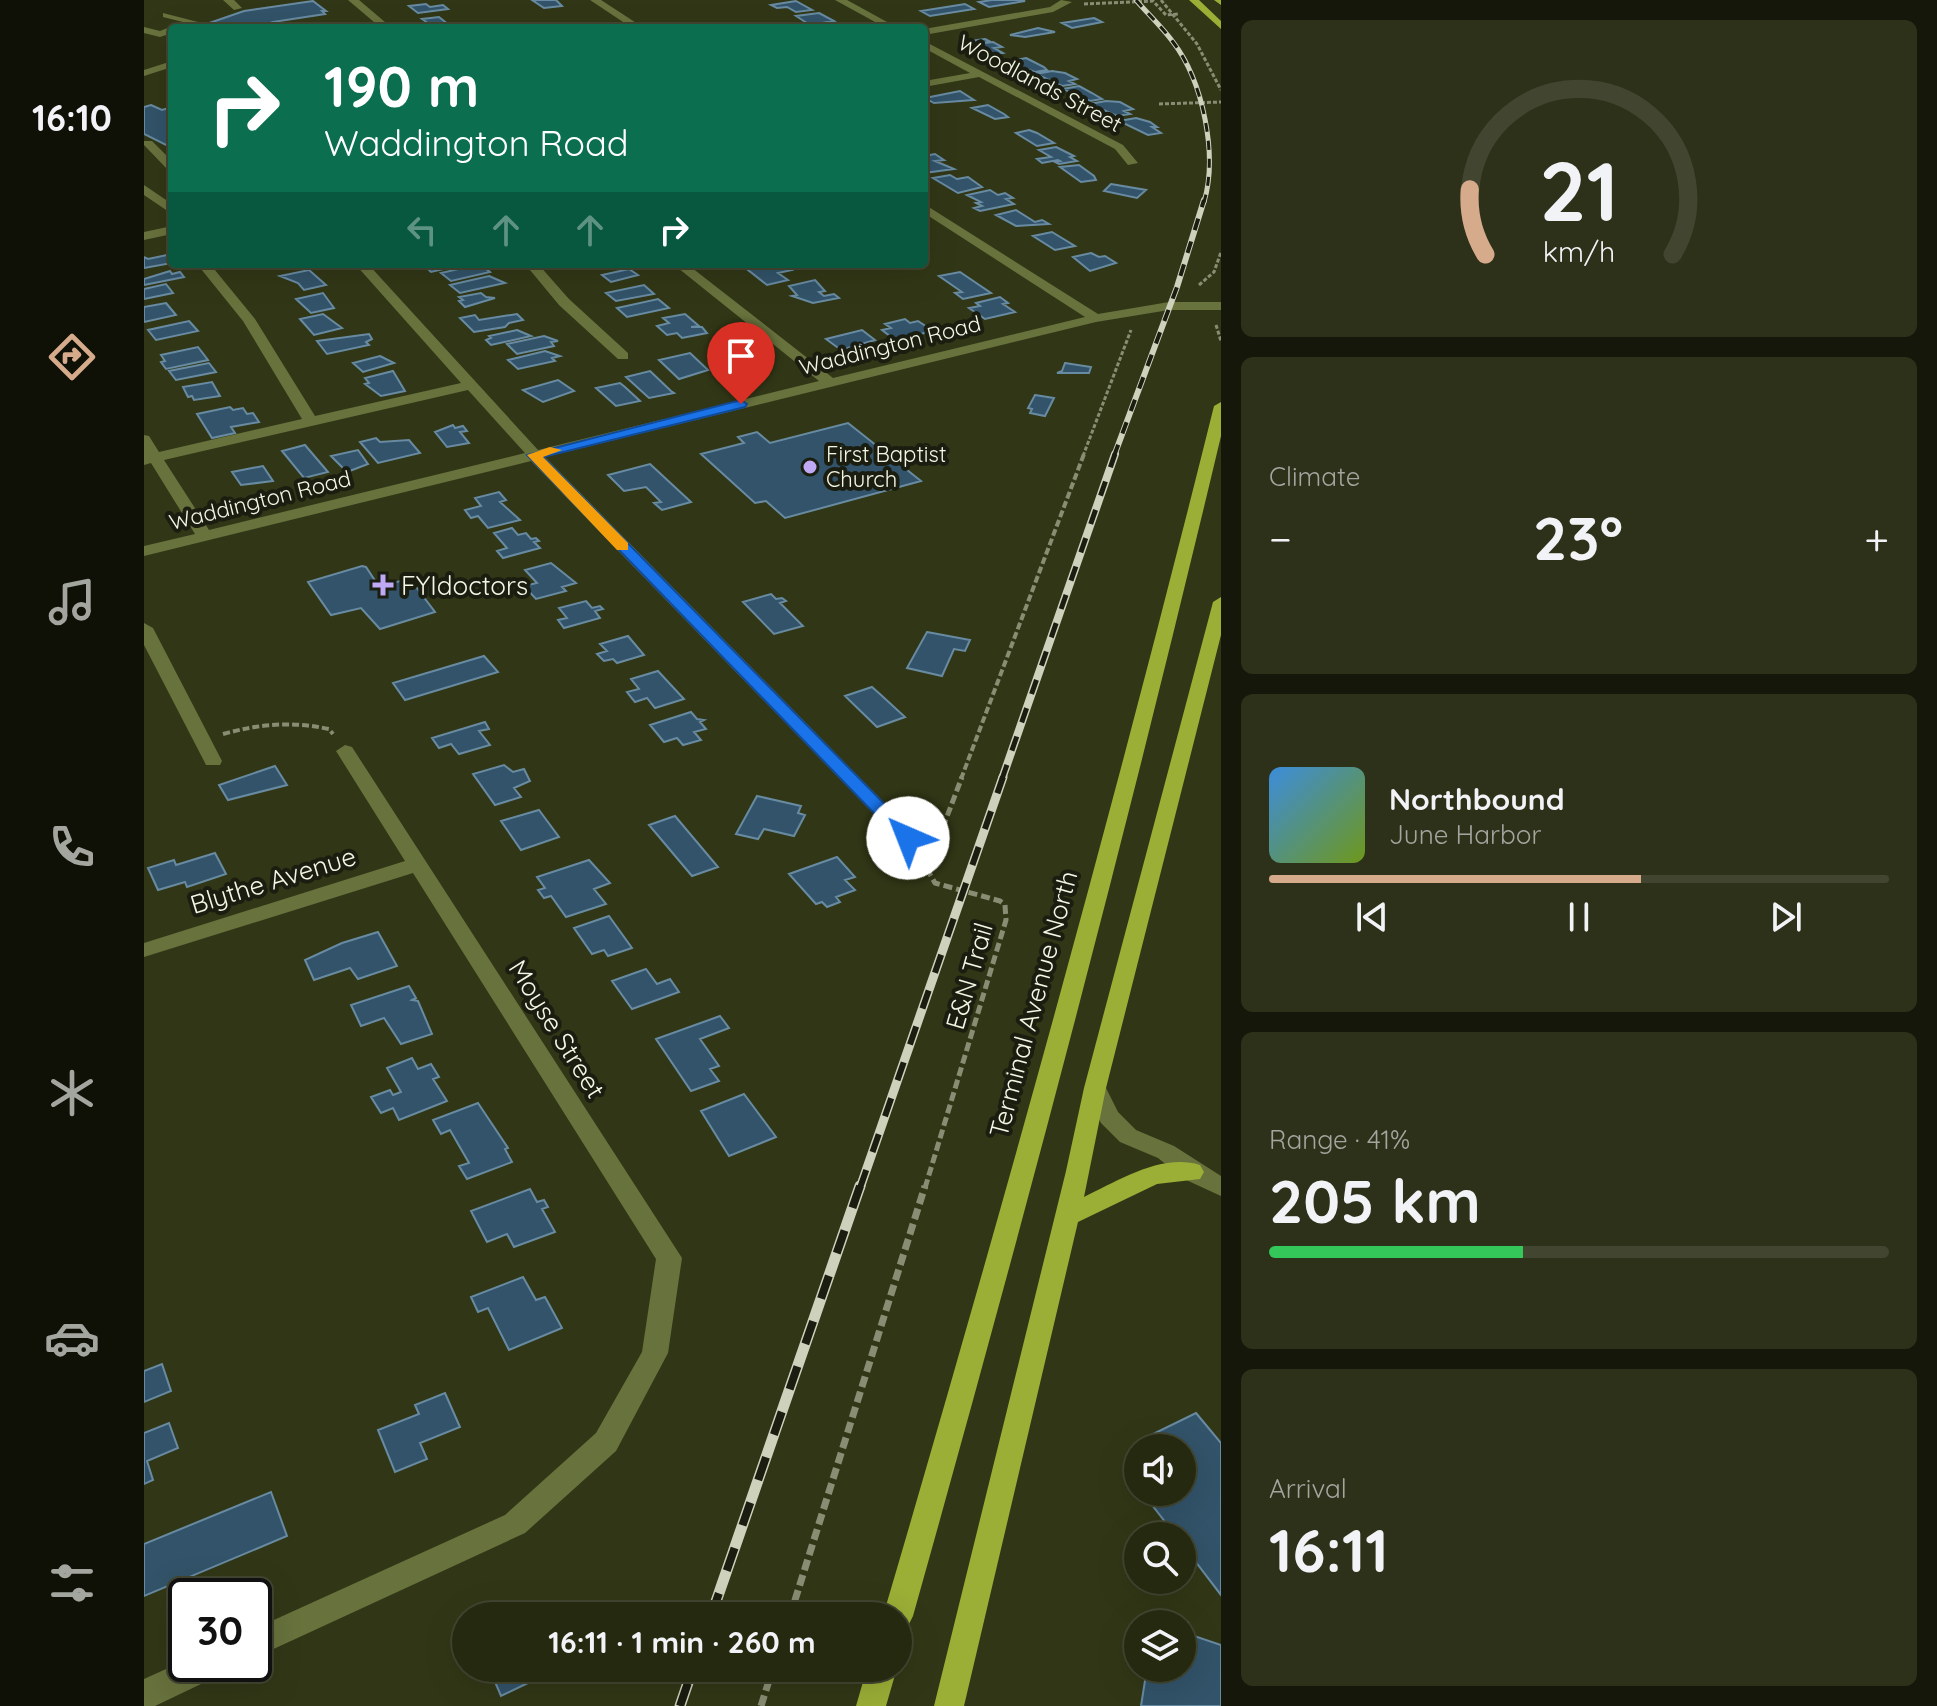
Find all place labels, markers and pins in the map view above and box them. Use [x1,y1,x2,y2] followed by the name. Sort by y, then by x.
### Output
[707,322,775,404] pin
[826,440,946,493] place label: First Baptist Church
[801,458,819,476] marker: First Baptist Church
[401,569,528,602] place label: FYIdoctors
[372,574,394,596] marker: FYIdoctors

